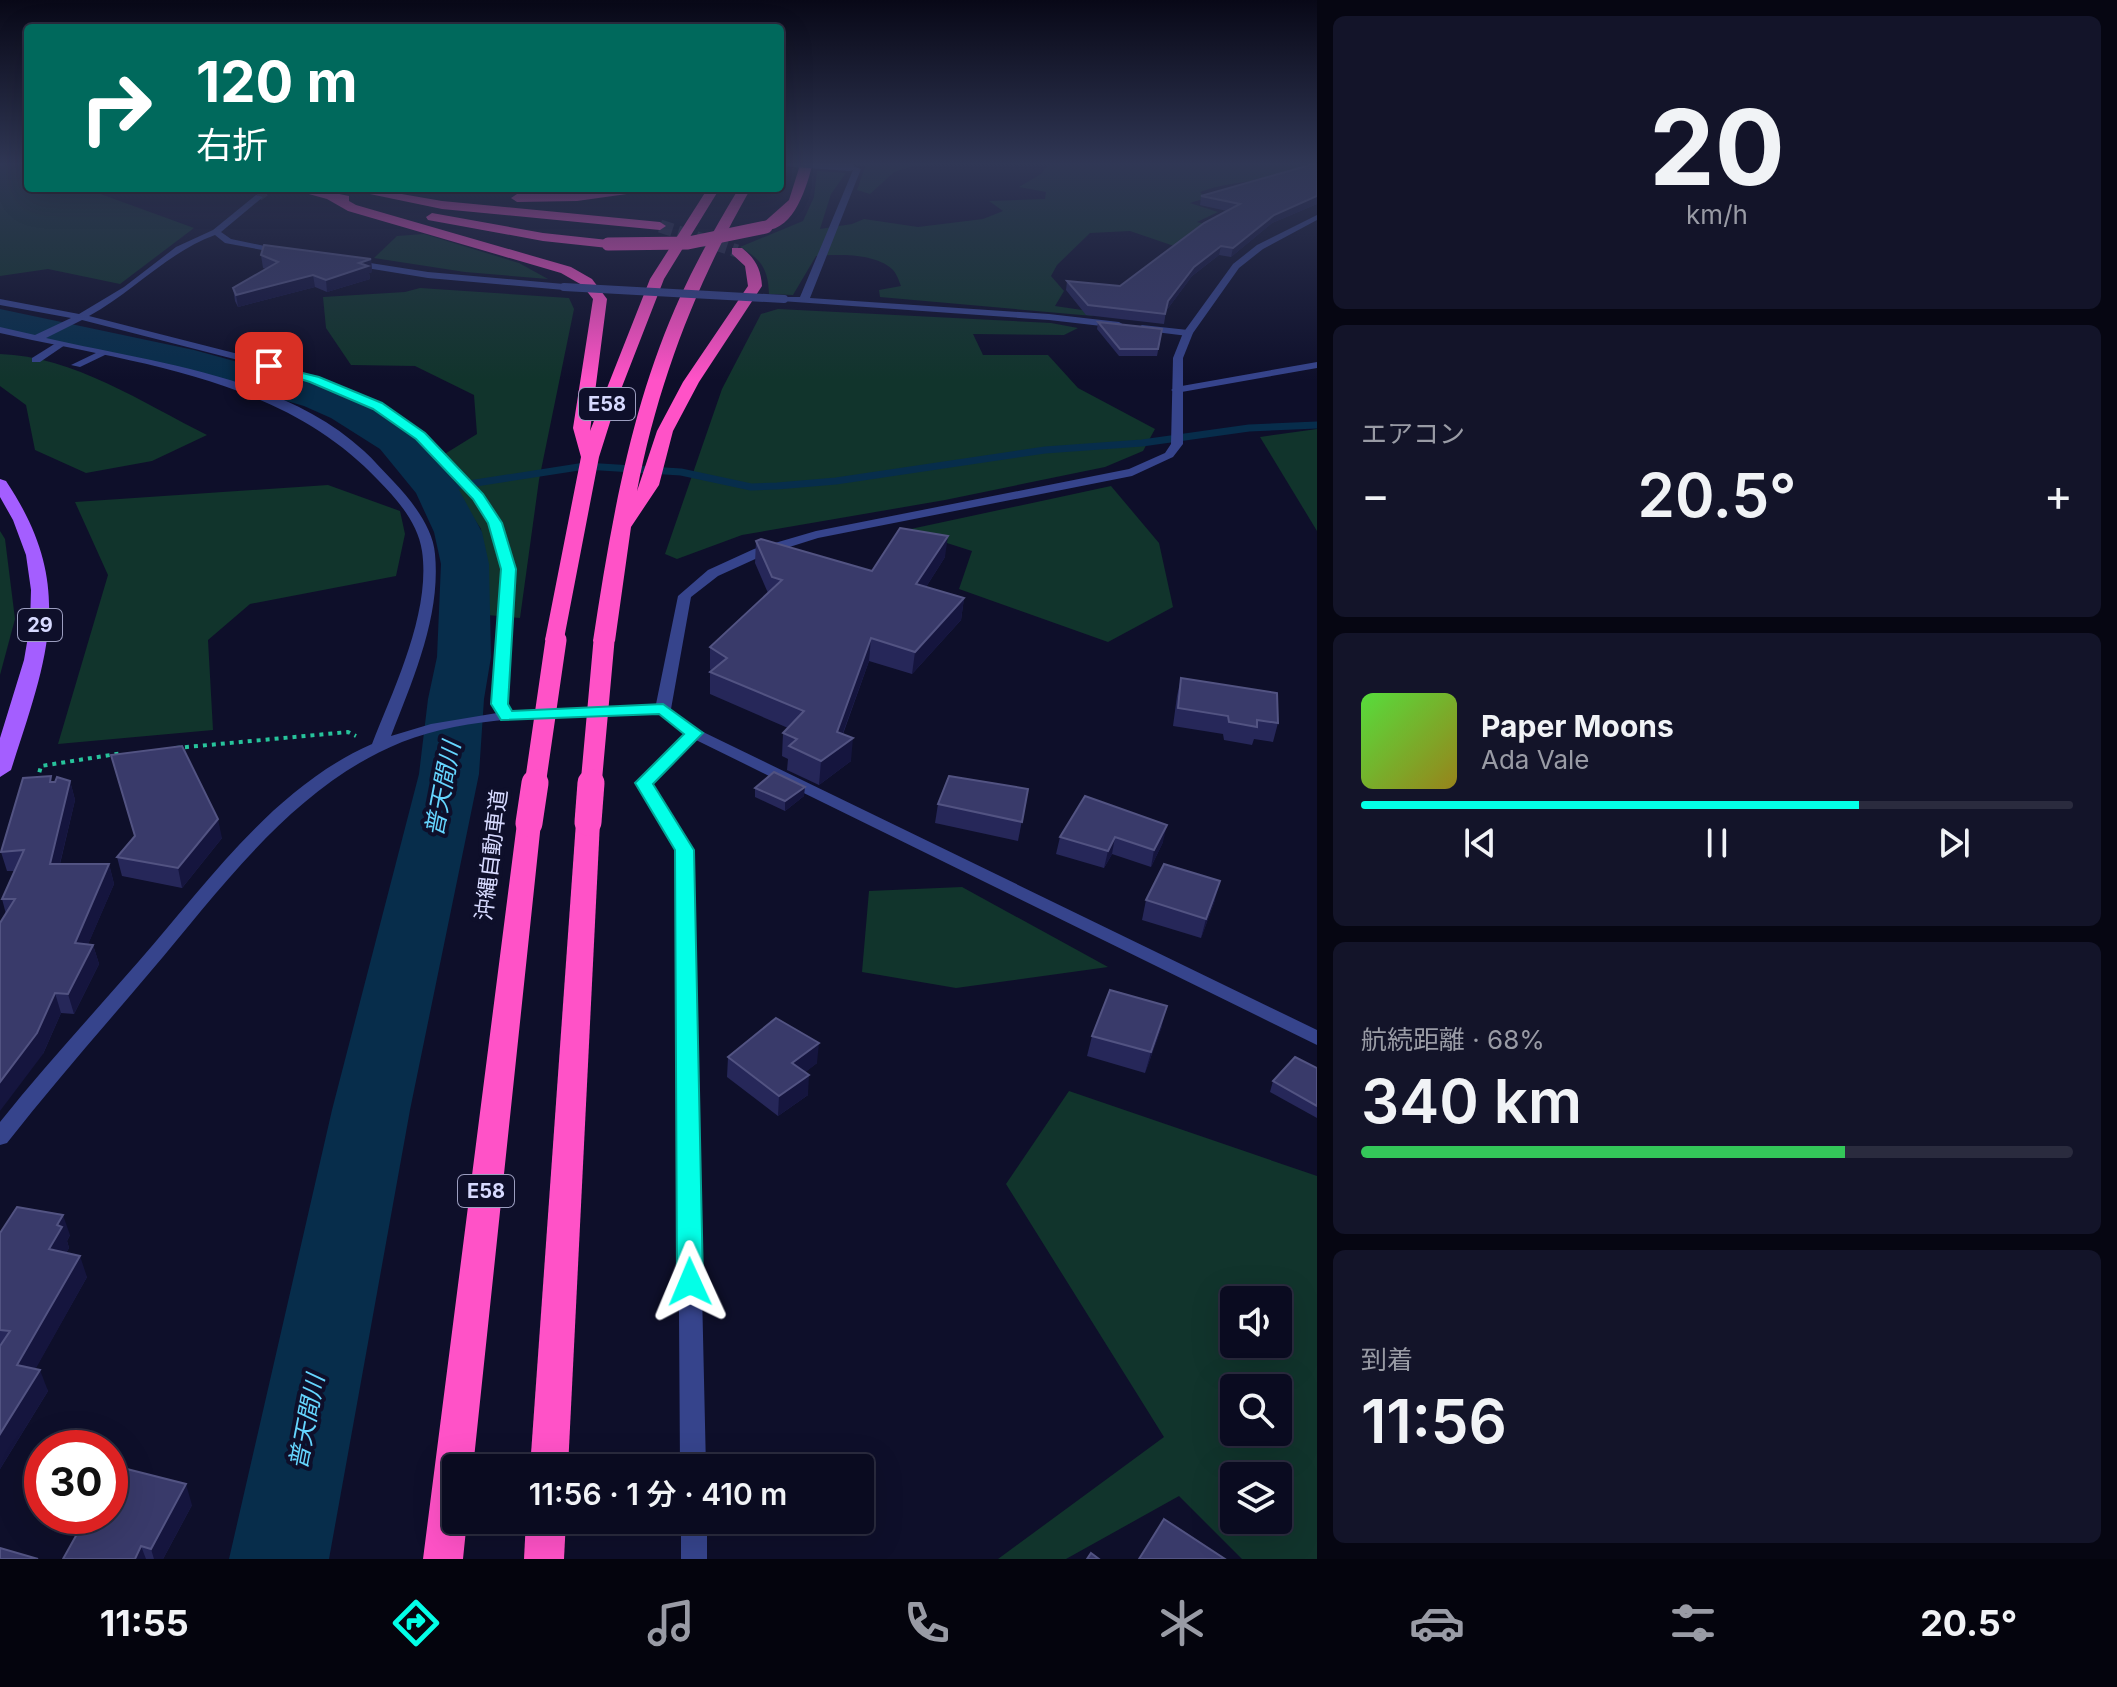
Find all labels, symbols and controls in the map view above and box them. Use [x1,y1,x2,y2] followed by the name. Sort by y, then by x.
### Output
[196,48,358,116] text: 120 m
[64,56,168,160] icon: right
[1649,84,1785,210] text: 20
[196,123,268,167] text: 右折
[1686,199,1748,230] text: km/h
[235,332,303,400] pin
[247,344,291,388] icon: arrive
[579,388,635,420] road number: E58
[1361,418,1465,449] text: エアコン
[1638,459,1796,531] text: 20.5°
[1361,468,1390,522] text: −
[2044,468,2073,522] text: +
[18,609,62,641] road number: 29
[1481,708,1674,744] text: Paper Moons
[419,736,466,839] water label: 普天間川
[1481,744,1589,775] text: Ada Vale
[470,788,512,922] street label: 沖縄自動車道
[1458,821,1502,865] icon: previous
[1695,821,1739,865] icon: pause
[1932,821,1976,865] icon: next
[1361,1024,1545,1055] text: 航続距離 · 68%
[1361,1065,1582,1137] text: 340 km
[458,1175,514,1207] road number: E58
[648,1240,732,1324] position arrow
[1220,1286,1292,1534] map controls
[1220,1286,1292,1358] button: sound
[1361,1344,1413,1375] text: 到着
[283,1369,330,1472] water label: 普天間川
[1220,1374,1292,1446] button: search
[1361,1385,1507,1457] text: 11:56
[24,1430,128,1534] speed limit sign: 30
[1220,1462,1292,1534] button: layers
[529,1476,787,1512] text: 11:56 · 1 分 · 410 m
[388,1595,444,1651] icon: directions
[643,1595,699,1651] icon: music
[899,1595,955,1651] icon: phone
[1154,1595,1210,1651] icon: climate
[1409,1595,1465,1651] icon: car
[1665,1595,1721,1651] icon: filters
[100,1601,189,1645] text: 11:55
[1920,1601,2017,1645] text: 20.5°

